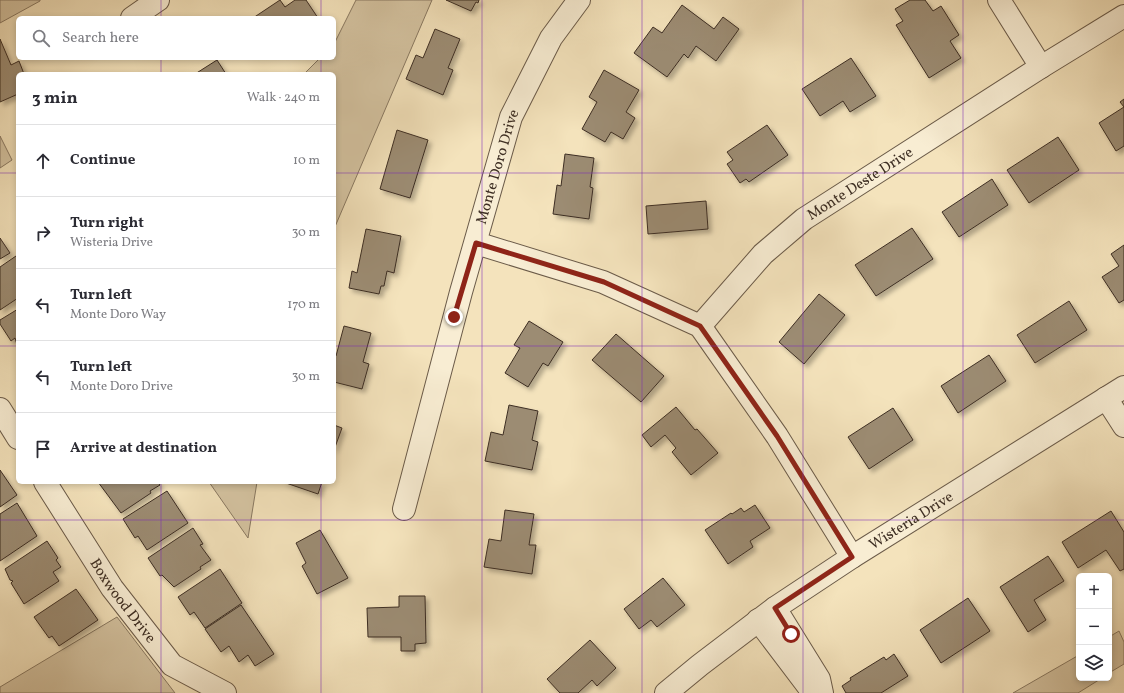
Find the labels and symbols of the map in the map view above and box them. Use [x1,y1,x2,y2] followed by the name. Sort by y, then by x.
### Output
[472,106,525,227] street label: Monte Doro Drive
[804,143,918,226] street label: Monte Deste Drive
[445,308,463,326] route end
[865,487,958,556] street label: Wisteria Drive
[84,555,160,648] street label: Boxwood Drive
[782,625,800,643] route start

